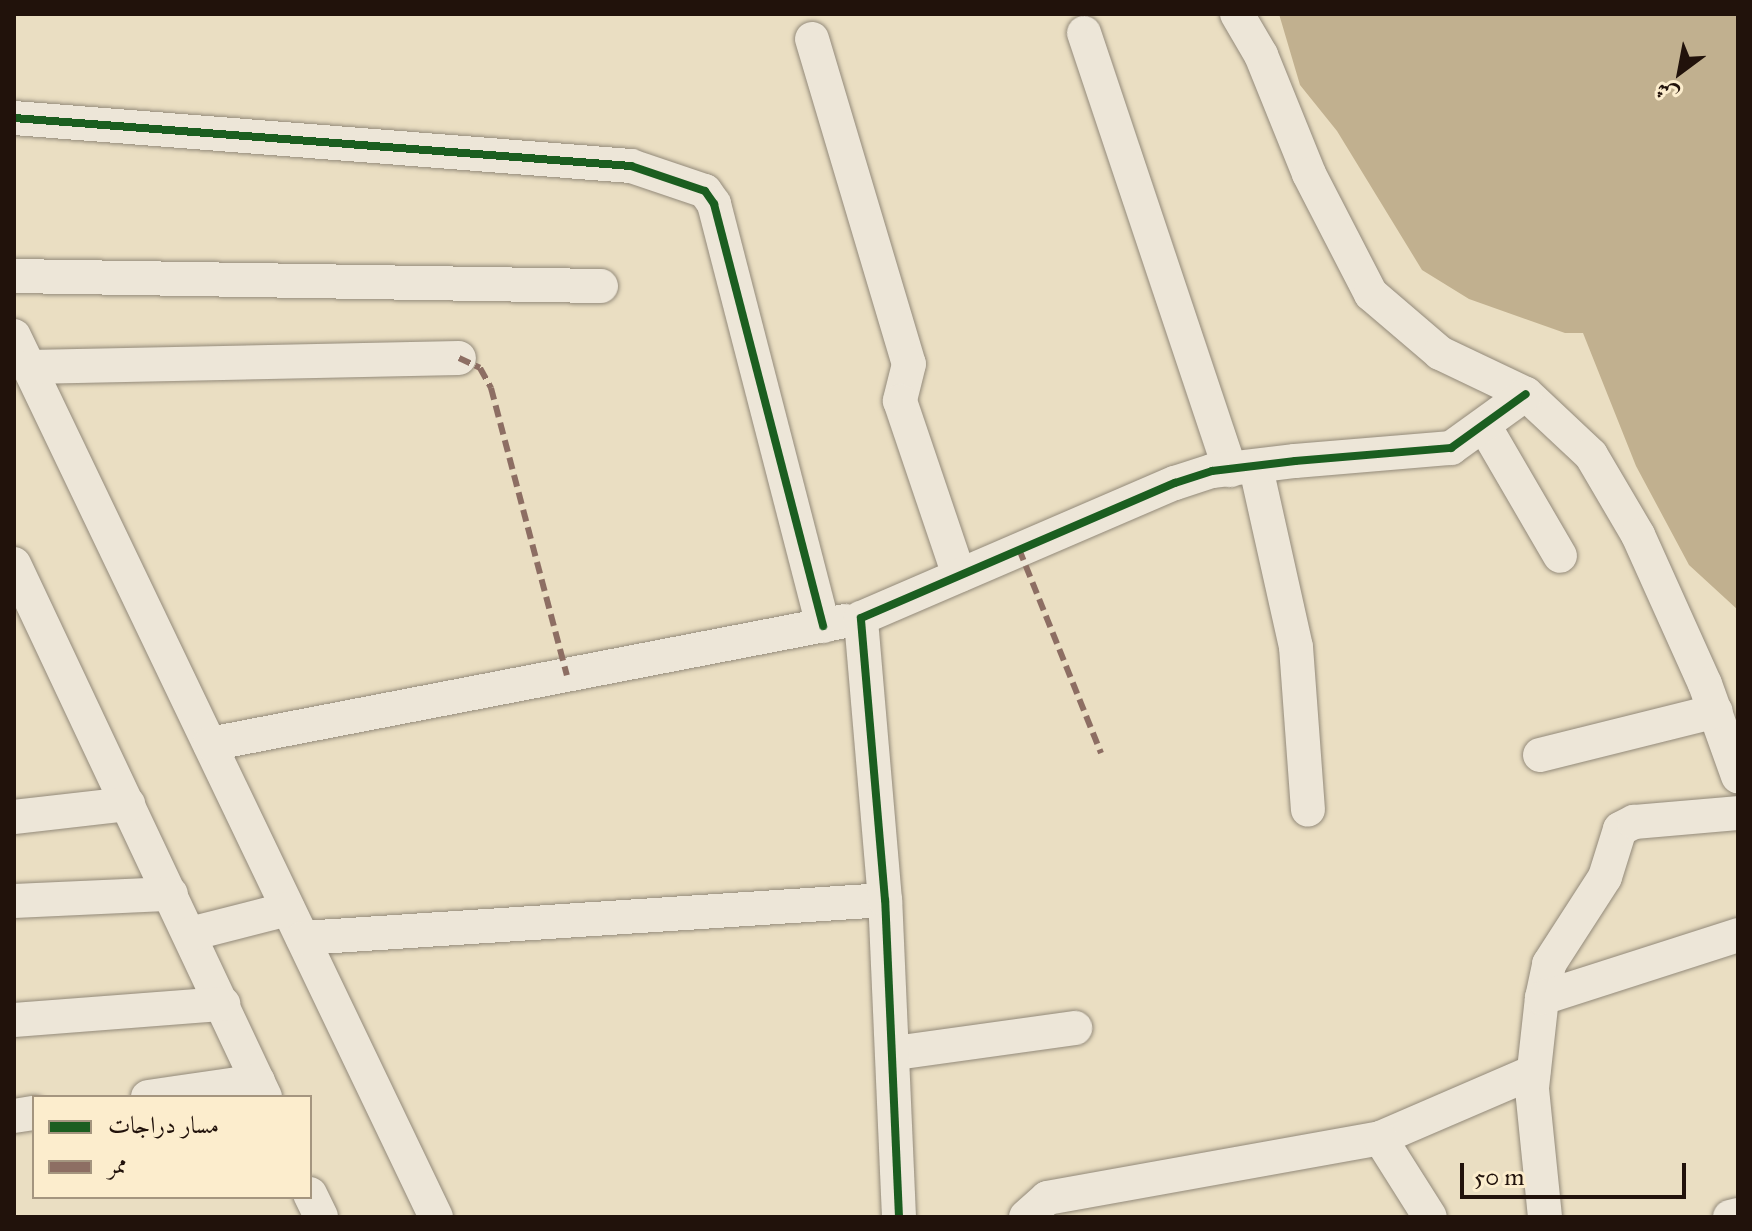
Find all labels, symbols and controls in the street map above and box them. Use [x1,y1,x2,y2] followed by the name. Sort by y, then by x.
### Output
[1640,32,1720,112] north arrow
[1651,76,1683,110] text: ش
[32,1095,312,1199] legend
[108,1110,219,1140] text: مسار دراجات
[1464,1147,1690,1197] scale bar
[108,1150,127,1180] text: ممر
[1474,1162,1524,1192] text: 50 m

